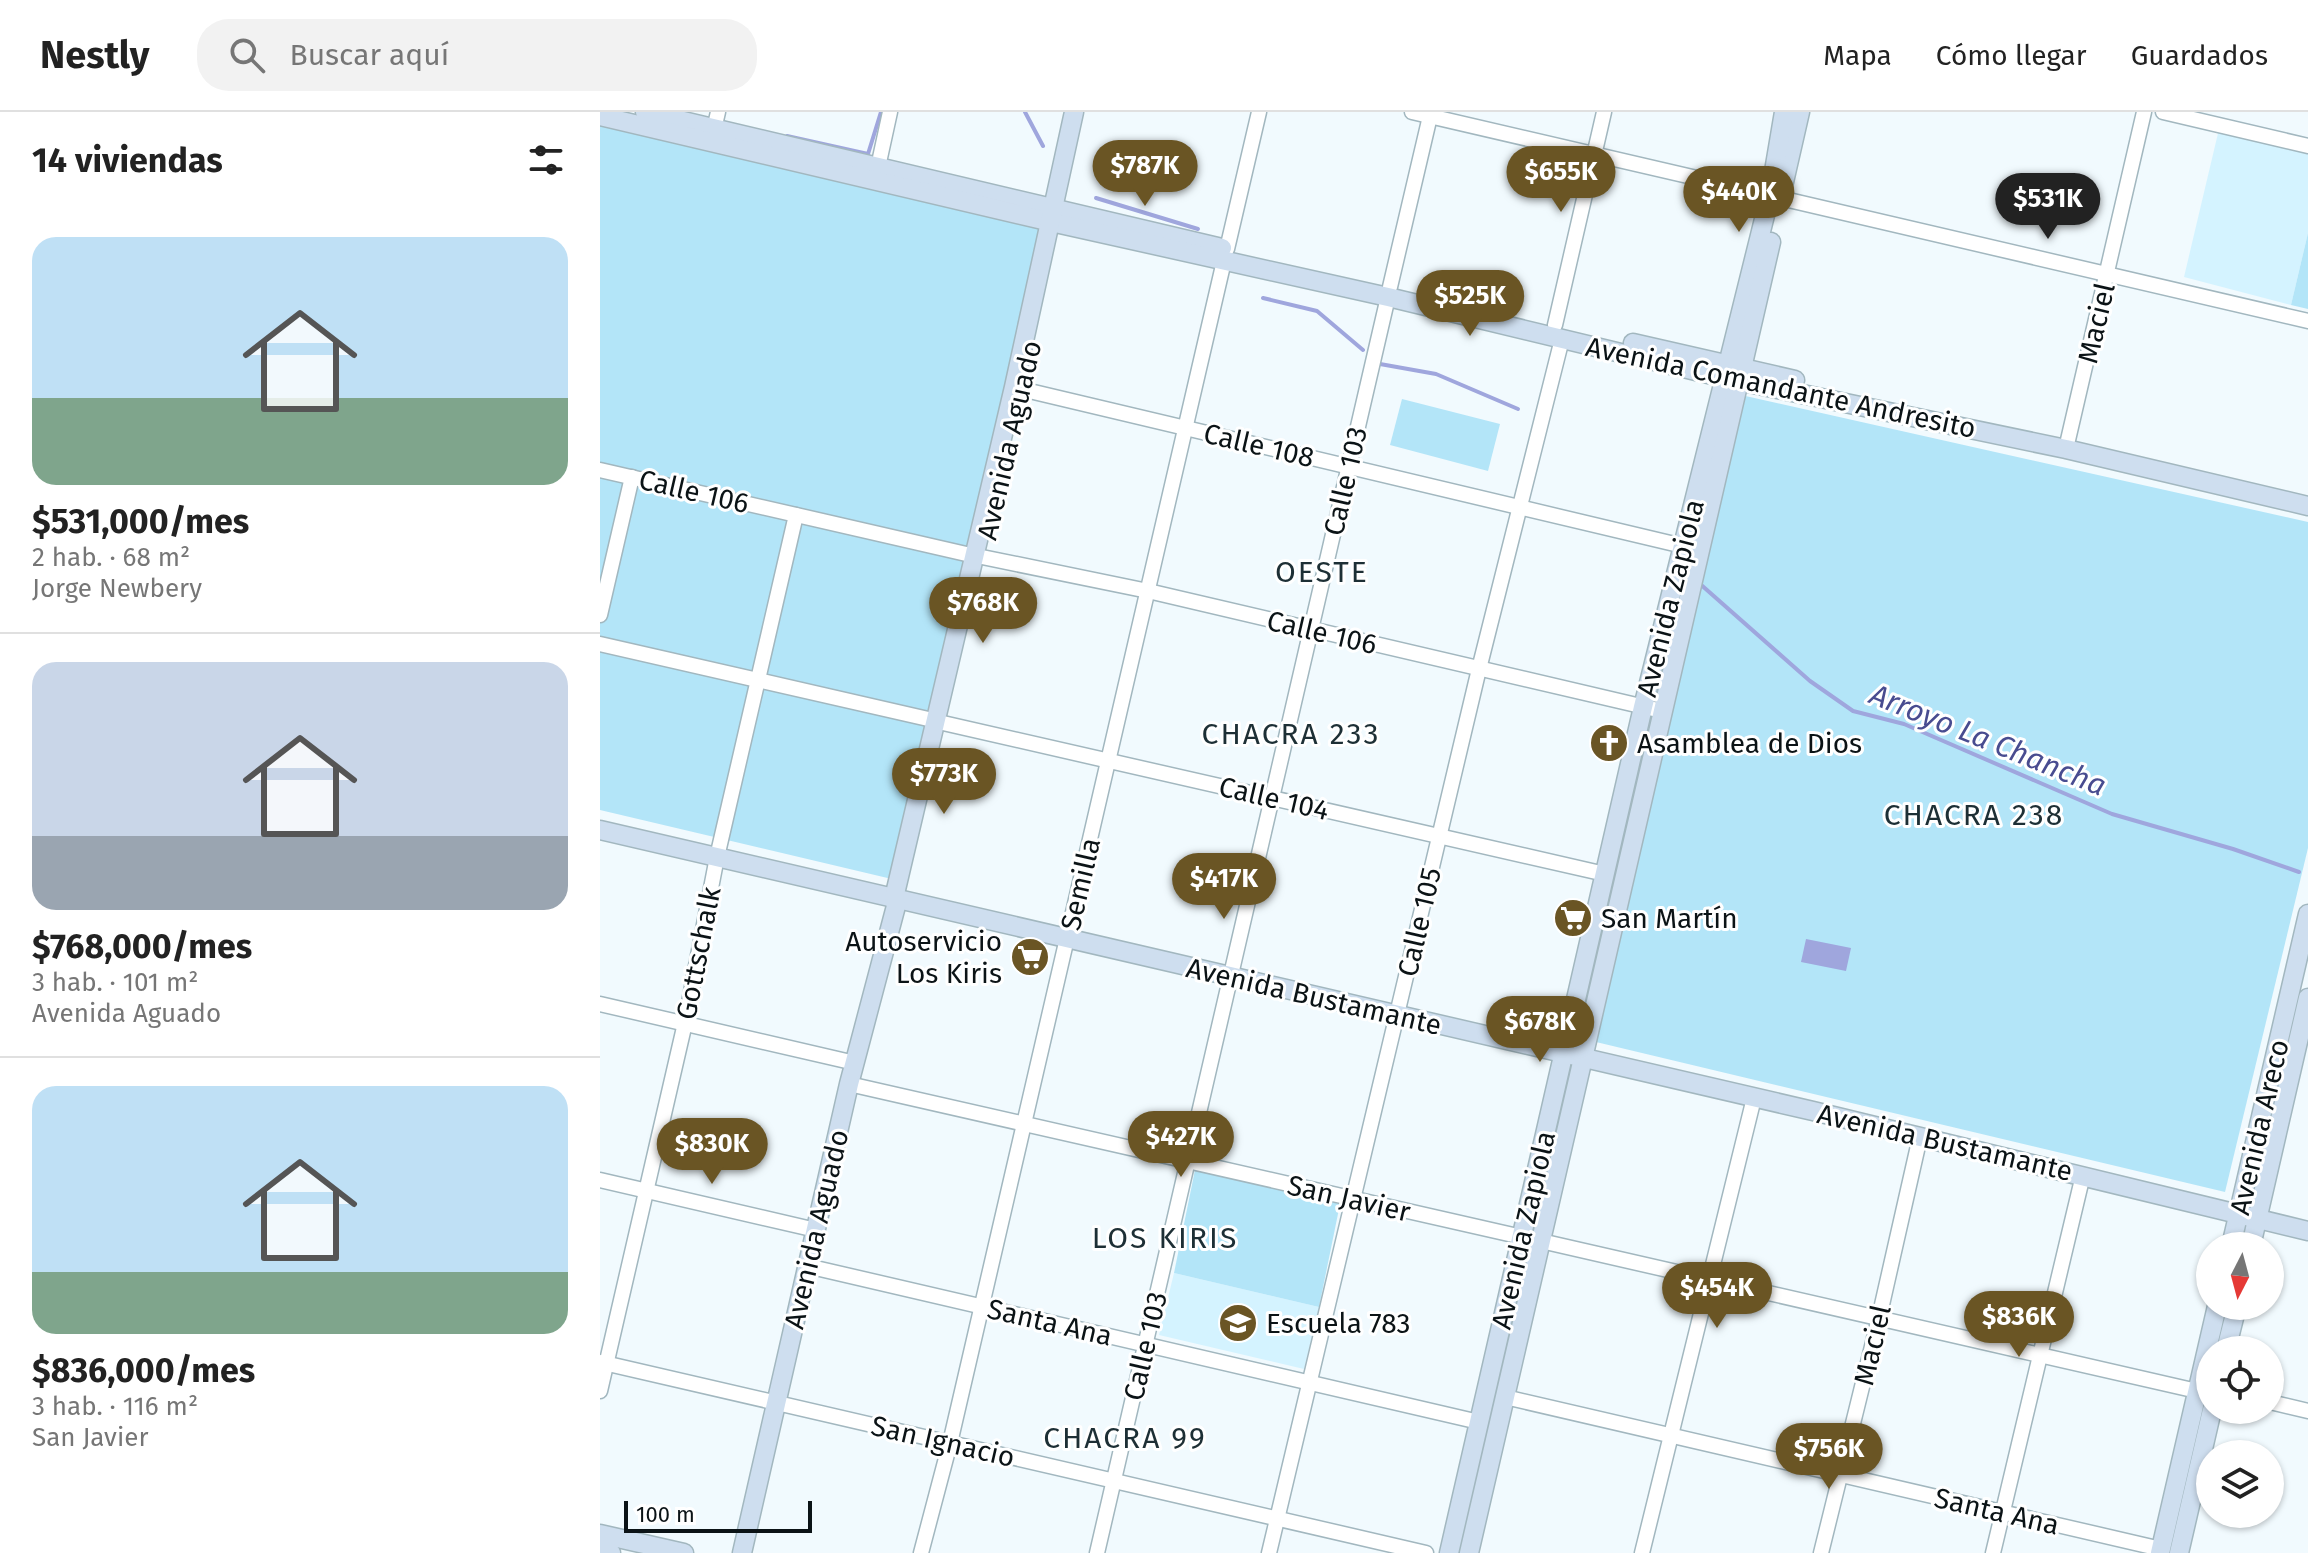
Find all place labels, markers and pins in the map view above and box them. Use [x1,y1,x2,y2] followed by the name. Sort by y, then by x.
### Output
[1089,140,1201,208] pin: $787K
[1505,146,1617,214] pin: $655K
[1683,166,1795,234] pin: $440K
[1992,173,2104,241] pin: $531K
[1414,270,1526,338] pin: $525K
[927,577,1039,645] pin: $768K
[1588,722,1630,764] church icon: Asamblea de Dios
[1637,727,1862,760] place label: Asamblea de Dios
[888,748,1000,816] pin: $773K
[1168,853,1280,921] pin: $417K
[1552,897,1594,939] supermarket icon: San Martín
[1601,902,1738,935] place label: San Martín
[845,925,1002,990] place label: Autoservicio Los Kiris
[1009,936,1051,978] supermarket icon: Autoservicio Los Kiris
[1484,996,1596,1064] pin: $678K
[1125,1111,1237,1179] pin: $427K
[656,1118,768,1186] pin: $830K
[1661,1262,1773,1330] pin: $454K
[1963,1291,2075,1359] pin: $836K
[1217,1302,1259,1344] school or university icon: Escuela 783
[1266,1307,1411,1340] place label: Escuela 783
[1773,1423,1885,1491] pin: $756K

